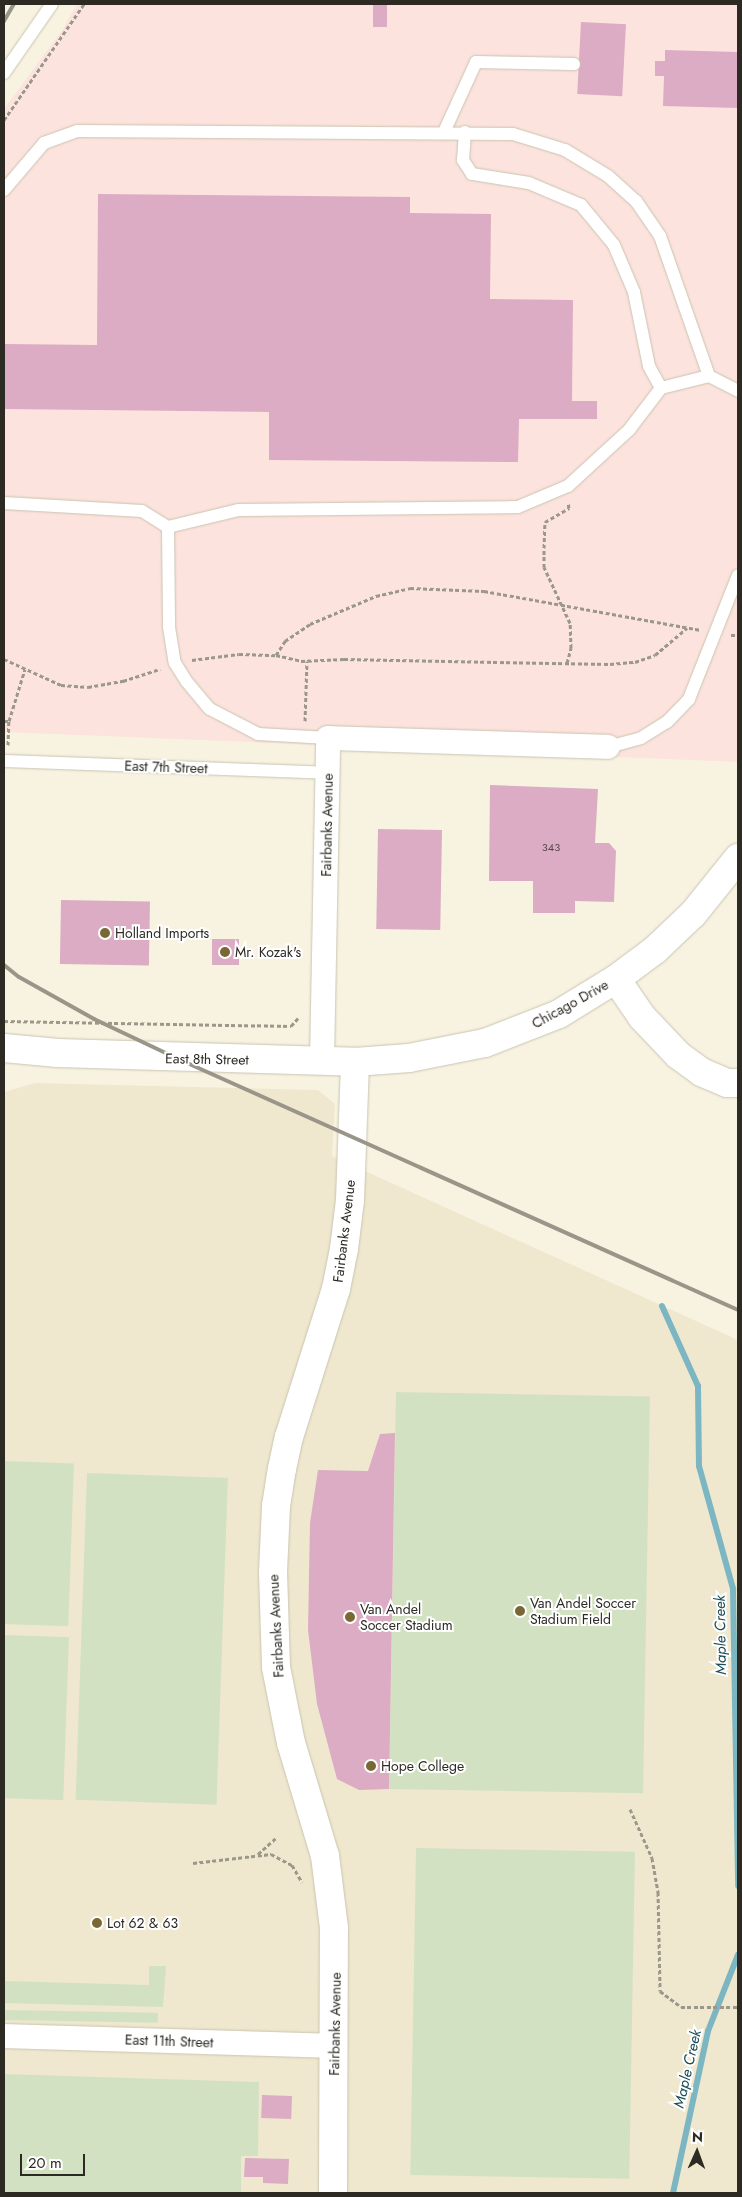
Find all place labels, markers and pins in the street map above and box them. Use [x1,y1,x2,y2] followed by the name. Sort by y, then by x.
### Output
[115,925,209,941] place label: Holland Imports
[99,927,111,939] marker: Holland Imports
[235,944,301,960] place label: Mr. Kozak's
[219,946,231,958] marker: Mr. Kozak's
[530,1595,636,1628] place label: Van Andel Soccer Stadium Field
[360,1601,453,1634] place label: Van Andel Soccer Stadium
[514,1605,526,1617] marker: Van Andel Soccer Stadium Field
[344,1611,356,1623] marker: Van Andel Soccer Stadium
[381,1758,464,1774] place label: Hope College
[365,1760,377,1772] marker: Hope College
[107,1915,178,1931] place label: Lot 62 & 63
[91,1917,103,1929] marker: Lot 62 & 63

